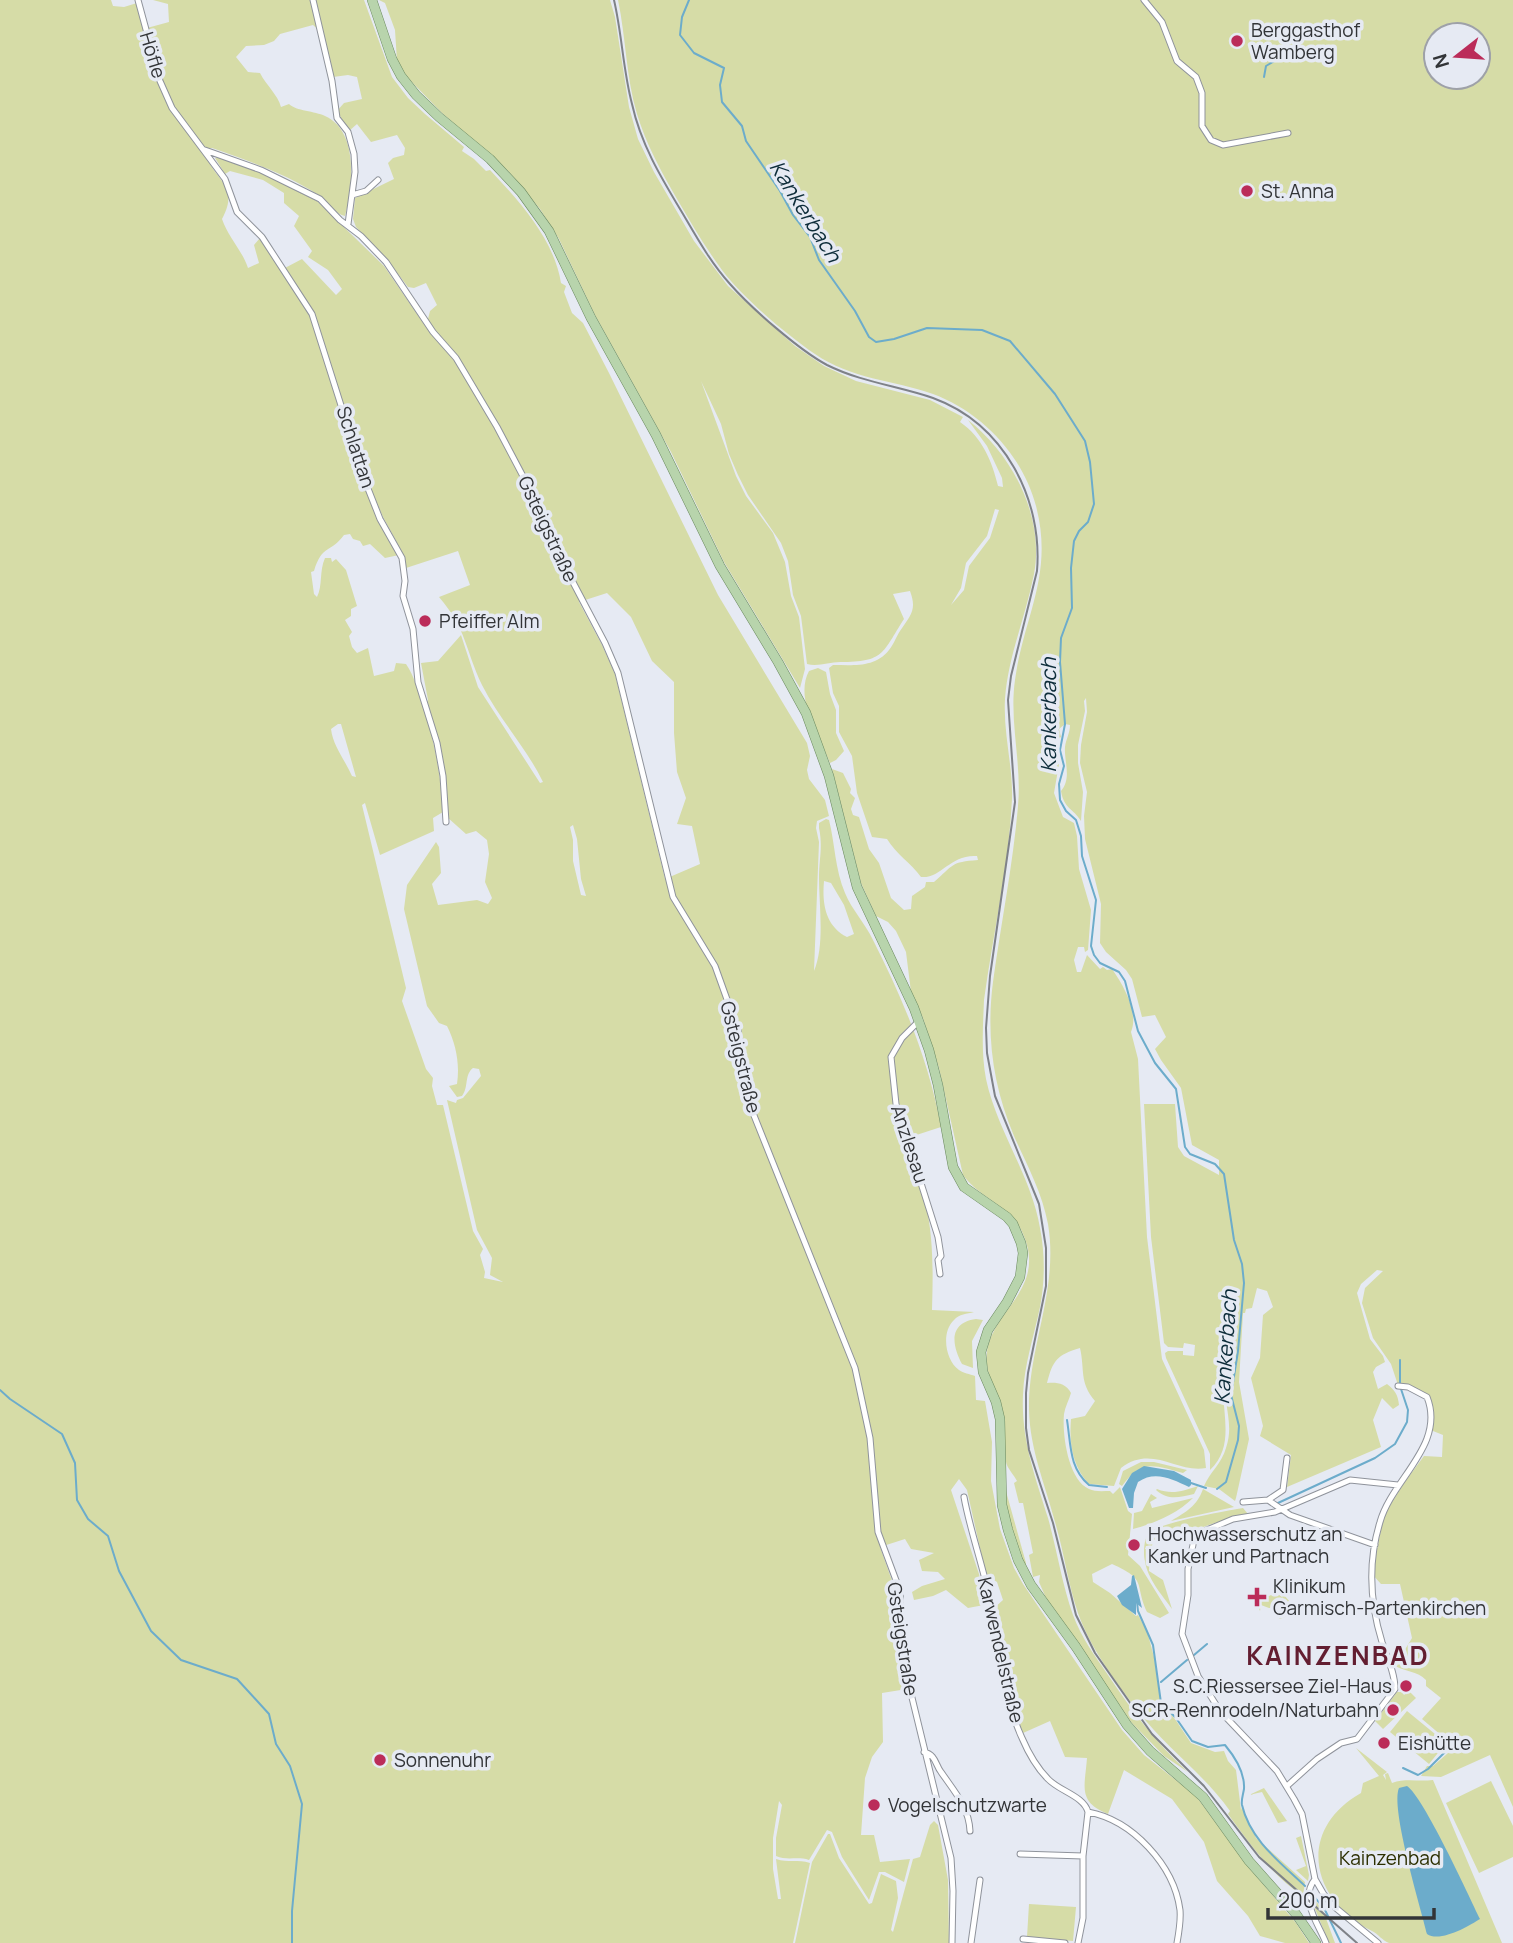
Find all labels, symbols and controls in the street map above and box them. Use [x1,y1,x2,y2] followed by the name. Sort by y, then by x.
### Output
[1251,17,1360,65] place label: Berggasthof Wamberg
[1422,21,1492,91] north arrow
[134,29,172,81] street label: Höfle
[1229,33,1245,49] marker: Berggasthof Wamberg
[1426,51,1455,71] text: N
[764,155,849,268] water label: Kankerbach
[1261,178,1334,204] place label: St. Anna
[1239,183,1255,199] marker: St. Anna
[331,403,381,491] street label: Schlattan
[512,472,584,586] street label: Gsteigstraße
[439,608,540,634] place label: Pfeiffer Alm
[417,613,433,629] marker: Pfeiffer Alm
[1034,656,1062,772] water label: Kankerbach
[715,998,767,1116] street label: Gsteigstraße
[885,1102,935,1186] street label: Anzlesau
[1207,1287,1243,1405] water label: Kankerbach
[1148,1521,1343,1569] place label: Hochwasserschutz an Kanker und Partnach
[1126,1537,1142,1553] marker: Hochwasserschutz an Kanker und Partnach
[1273,1573,1486,1621] place label: Klinikum Garmisch-Partenkirchen
[972,1575,1030,1725] street label: Karwendelstraße
[881,1580,925,1698] street label: Gsteigstraße
[1247,1587,1267,1607] marker: Klinikum Garmisch-Partenkirchen
[1246,1637,1430,1673] district label: KAINZENBAD
[1173,1673,1392,1699] place label: S.C.Riessersee Ziel-Haus
[1398,1678,1414,1694] marker: S.C.Riessersee Ziel-Haus
[1131,1697,1379,1723] place label: SCR-Rennrodeln/Naturbahn
[1385,1702,1401,1718] marker: SCR-Rennrodeln/Naturbahn
[1398,1730,1471,1756] place label: Eishütte
[1376,1735,1392,1751] marker: Eishütte
[394,1747,491,1773] place label: Sonnenuhr
[372,1752,388,1768] marker: Sonnenuhr
[888,1792,1047,1818] place label: Vogelschutzwarte
[866,1797,882,1813] marker: Vogelschutzwarte
[1339,1845,1441,1871] park label: Kainzenbad
[1268,1876,1434,1920] scale bar
[1278,1886,1338,1914] text: 200 m

